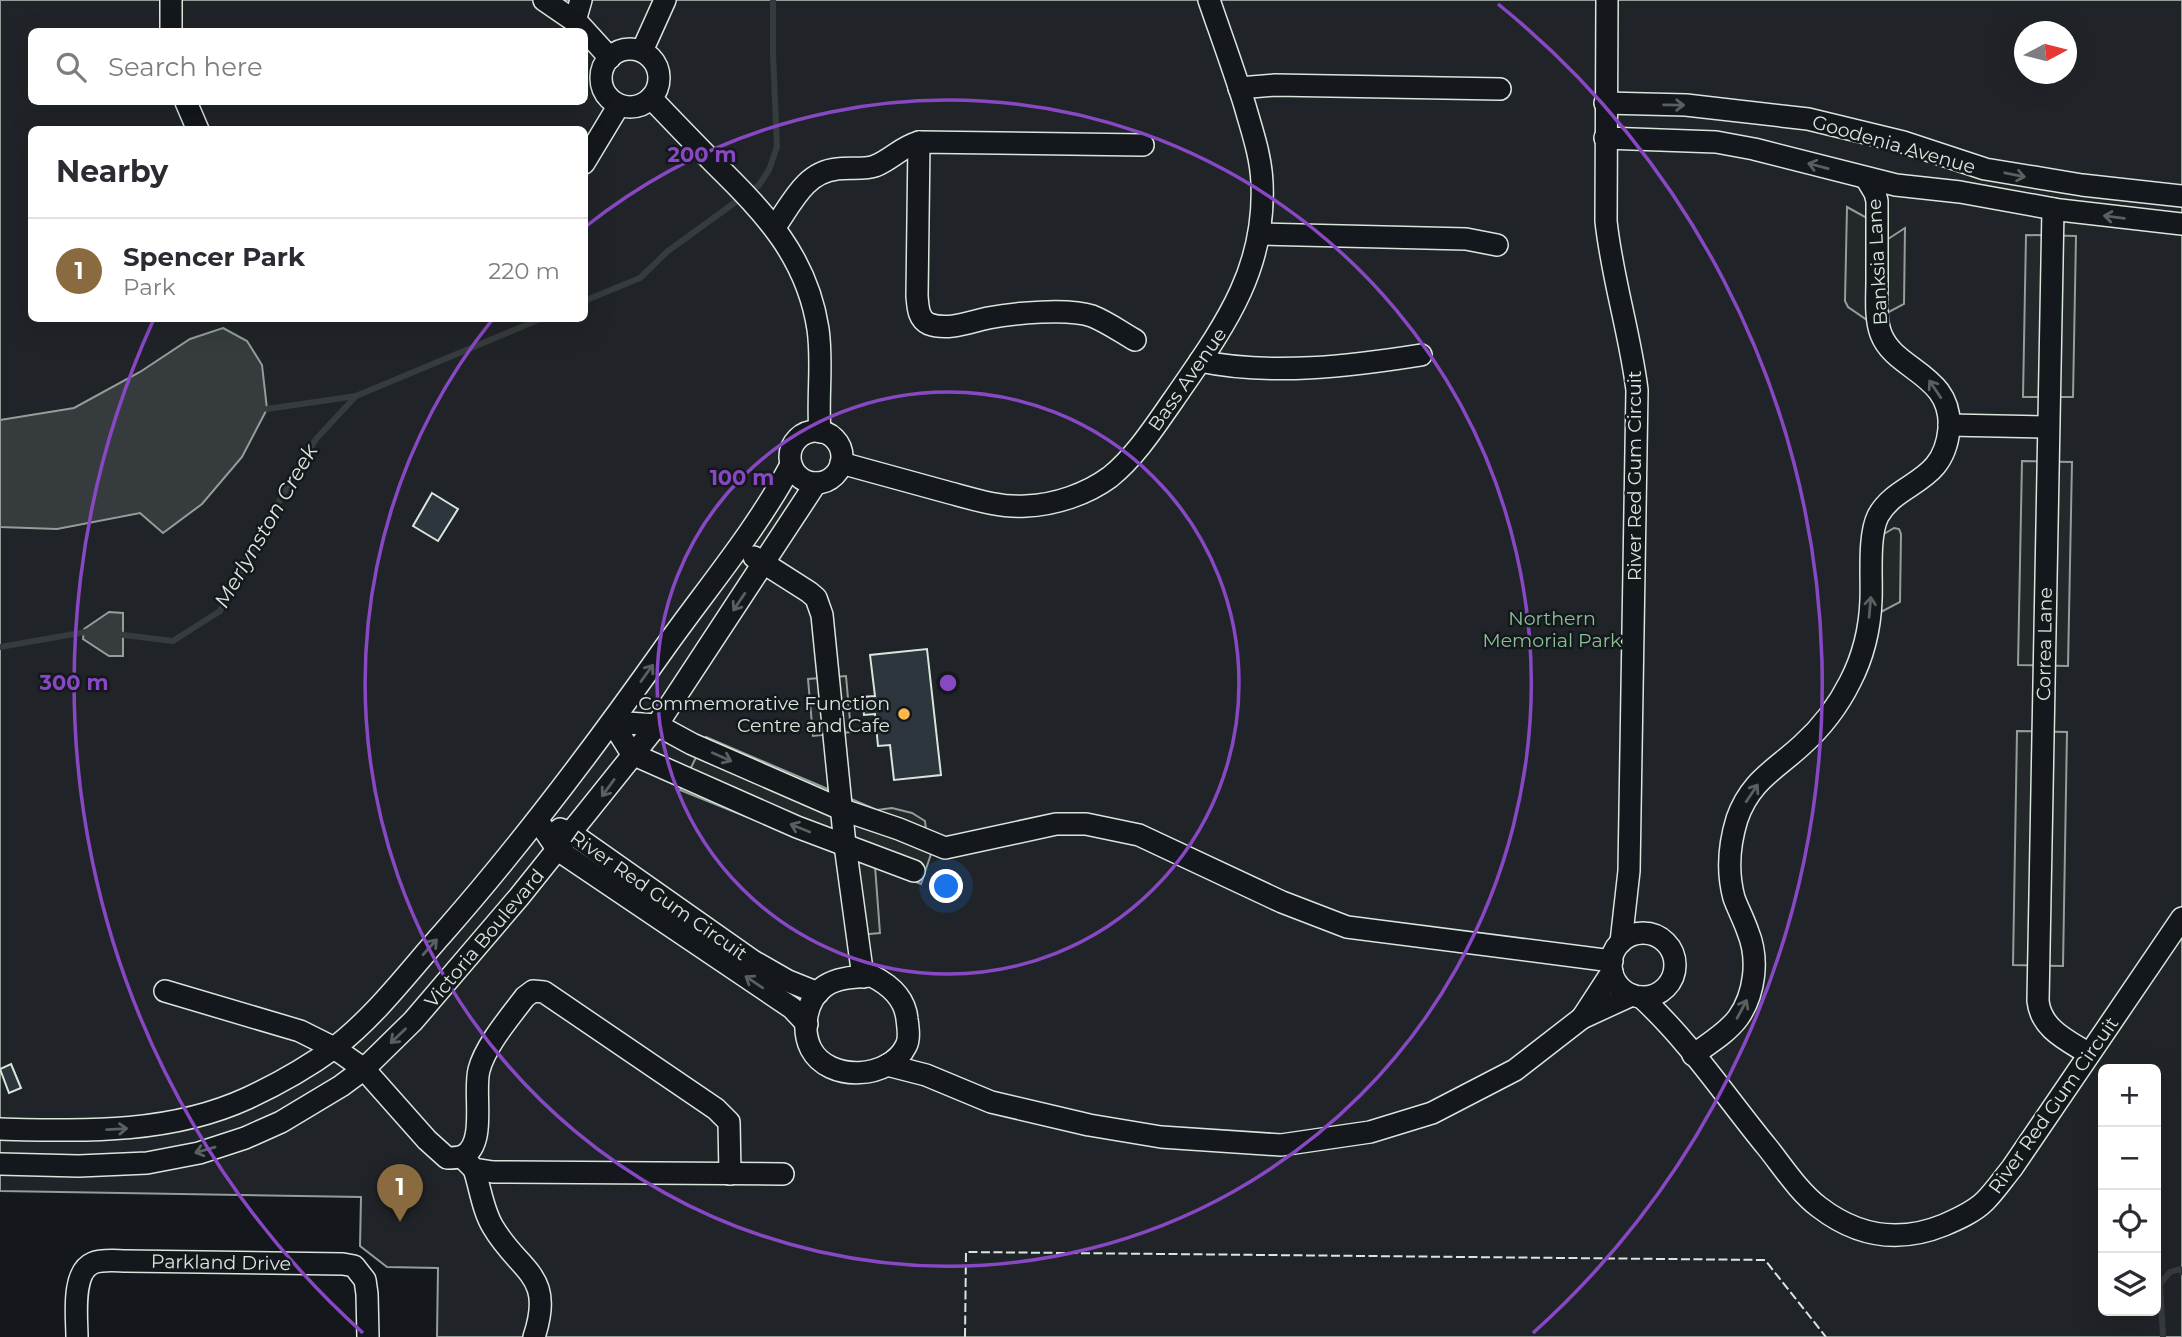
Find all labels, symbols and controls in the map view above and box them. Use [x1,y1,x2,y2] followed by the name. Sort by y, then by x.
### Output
[2014,21,2077,84] north arrow
[28,28,588,105] search box
[52,48,90,86] icon: search
[108,51,263,83] text: Search here
[1662,98,1685,111] one-way arrow
[1810,110,1978,179] street label: Goodenia Avenue
[668,142,736,167] text: 200 m
[56,153,168,190] text: Nearby
[1807,159,1830,172] one-way arrow
[2003,168,2026,182] one-way arrow
[1863,198,1892,326] street label: Banksia Lane
[2103,211,2126,224] one-way arrow
[123,241,305,273] text: Spencer Park
[74,257,84,285] text: 1
[488,257,560,285] text: 220 m
[123,273,176,301] text: Park
[1143,323,1231,435] street label: Bass Avenue
[1623,370,1646,581] street label: River Red Gum Circuit
[1928,380,1942,399] one-way arrow
[209,438,323,612] water label: Merlynston Creek
[710,465,774,490] text: 100 m
[2032,587,2057,701] street label: Correa Lane
[732,592,746,611] one-way arrow
[1864,596,1877,619] one-way arrow
[1483,607,1622,652] park label: Northern Memorial Park
[640,664,654,683] one-way arrow
[39,670,108,695] text: 300 m
[936,671,960,695] centre of rings
[638,692,890,737] place label: Commemorative Function Centre and Cafe
[896,706,912,722] marker: Commemorative Function Centre and Cafe
[711,751,732,764] one-way arrow
[601,778,616,797] one-way arrow
[1745,783,1759,803] one-way arrow
[790,821,812,834] one-way arrow
[566,826,752,965] street label: River Red Gum Circuit
[420,864,549,1012] street label: Victoria Boulevard
[929,869,963,903] your location
[422,939,438,957] one-way arrow
[745,975,764,989] one-way arrow
[1736,999,1749,1020] one-way arrow
[1984,1012,2123,1198] street label: River Red Gum Circuit
[390,1027,407,1044] one-way arrow
[2098,1064,2161,1316] map controls
[2098,1064,2161,1127] button: +
[105,1123,128,1136] one-way arrow
[2098,1127,2161,1190] button: −
[194,1145,216,1158] one-way arrow
[377,1164,423,1222] pin: 1
[2098,1190,2161,1253] button: locate
[151,1250,291,1275] street label: Parkland Drive
[2098,1253,2161,1316] button: layers

